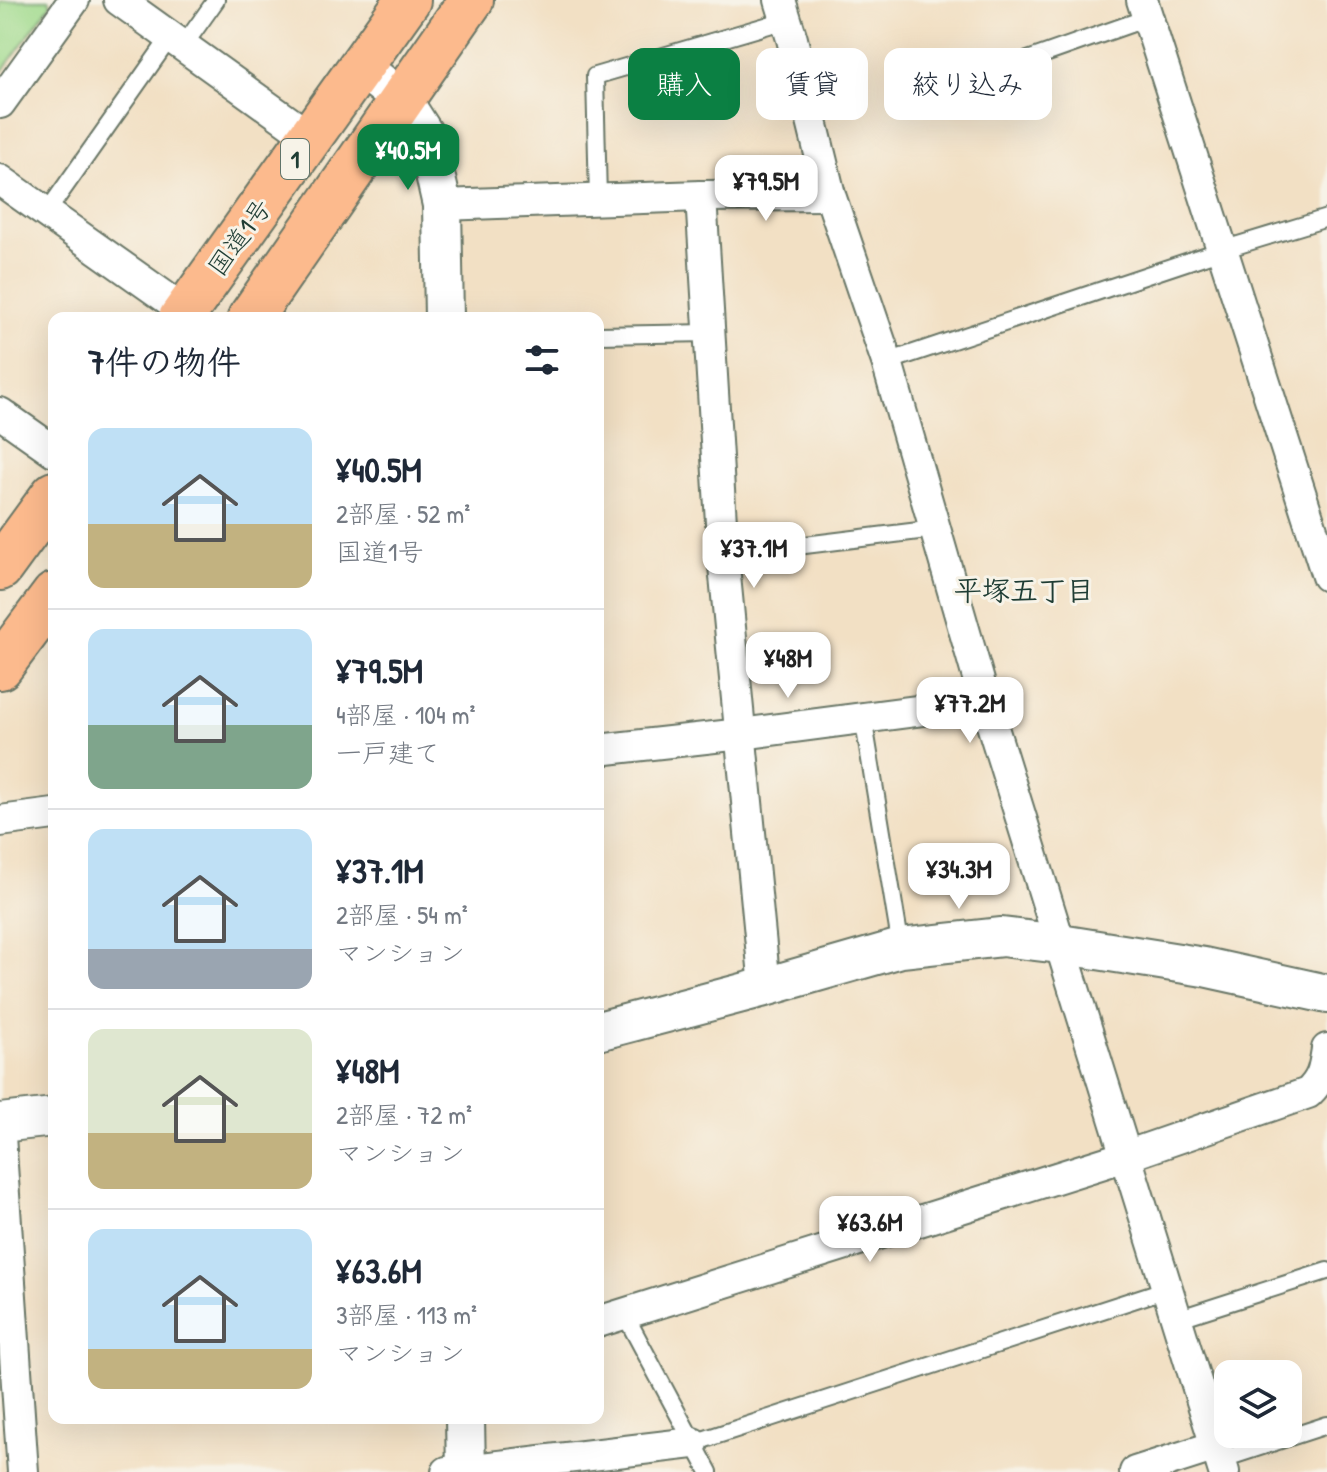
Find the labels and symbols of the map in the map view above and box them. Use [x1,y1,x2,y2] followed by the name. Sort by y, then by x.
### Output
[343,124,473,192] pin: ¥40.5M
[281,139,309,179] road number: 1
[701,155,831,223] pin: ¥79.5M
[199,191,279,283] street label: 国道1号
[689,522,819,590] pin: ¥37.1M
[954,571,1094,609] district label: 平塚五丁目
[741,632,835,700] pin: ¥48M
[905,677,1035,745] pin: ¥77.2M
[894,843,1024,911] pin: ¥34.3M
[805,1196,935,1264] pin: ¥63.6M

